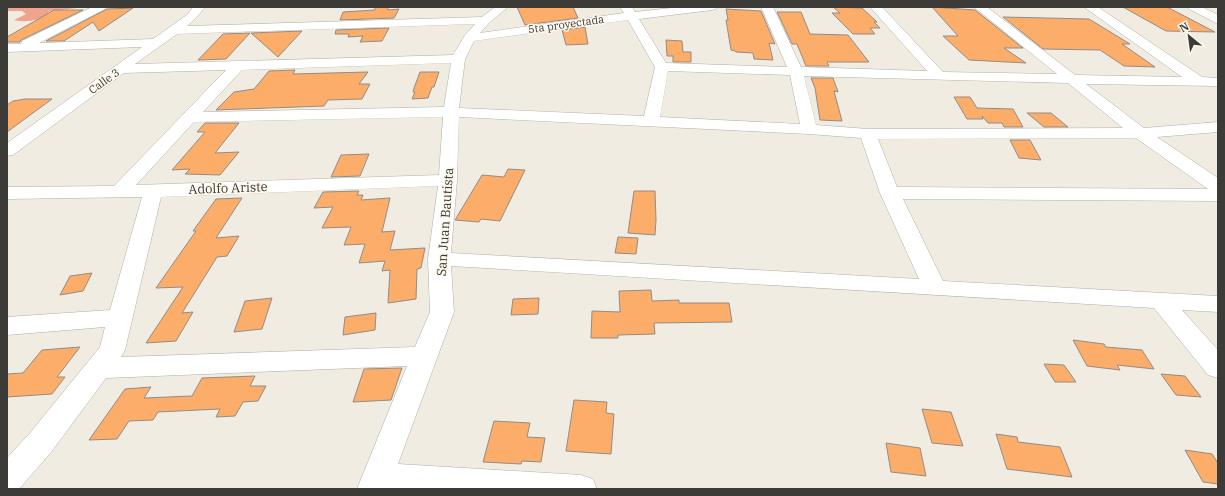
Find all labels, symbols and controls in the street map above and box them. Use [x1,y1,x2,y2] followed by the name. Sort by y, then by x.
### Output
[527,12,605,36] street label: 5ta proyectada
[1169,16,1209,56] north arrow
[1177,19,1192,35] text: N
[86,65,122,97] street label: Calle 3
[433,167,457,277] street label: San Juan Bautista
[188,178,268,198] street label: Adolfo Ariste

